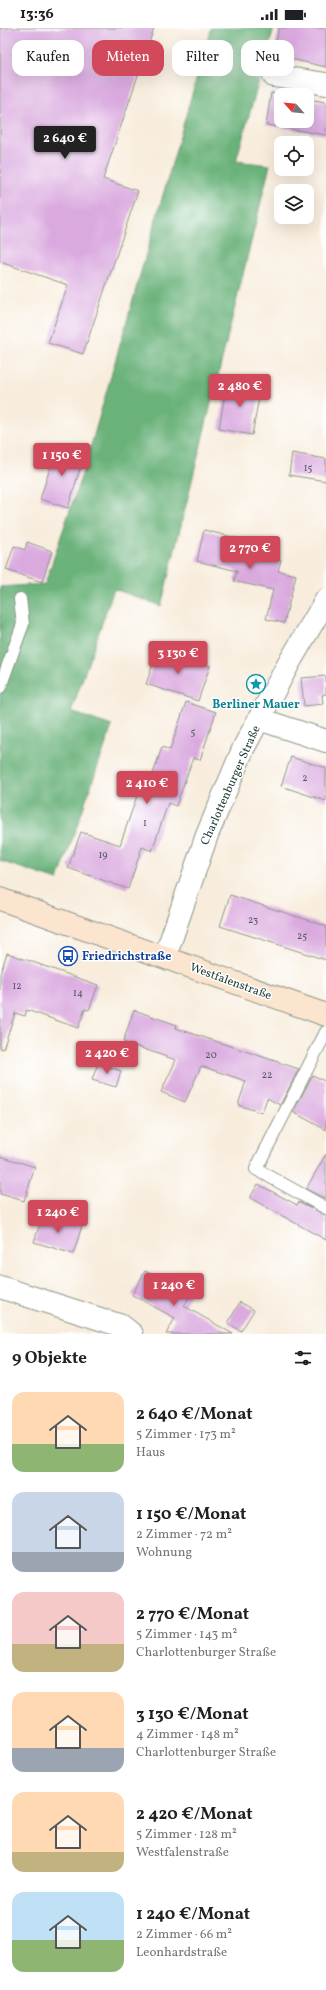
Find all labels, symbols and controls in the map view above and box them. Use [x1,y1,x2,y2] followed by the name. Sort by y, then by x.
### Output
[20,4,54,25] text: 13:36
[12,40,84,76] chip: Kaufen
[92,40,164,76] chip: Mieten
[172,40,233,76] chip: Filter
[241,40,294,76] chip: Neu
[274,88,314,128] north arrow
[274,88,314,224] map controls
[28,126,102,160] pin: 2 640 €
[43,130,87,148] text: 2 640 €
[274,136,314,176] button: locate
[274,184,314,224] button: layers
[203,374,277,408] pin: 2 480 €
[218,378,262,396] text: 2 480 €
[25,443,99,477] pin: 1 150 €
[42,447,82,465] text: 1 150 €
[304,461,313,475] house number: 15
[213,536,287,570] pin: 2 770 €
[229,540,271,558] text: 2 770 €
[141,641,215,675] pin: 3 130 €
[157,645,199,663] text: 3 130 €
[245,673,267,695] place icon: Berliner Mauer
[212,697,300,713] place label: Berliner Mauer
[197,723,265,848] street label: Charlottenburger Straße
[191,725,196,739] house number: 5
[110,771,184,805] pin: 2 410 €
[302,771,308,785] house number: 2
[126,775,168,793] text: 2 410 €
[143,816,147,830] house number: 1
[98,848,108,862] house number: 19
[248,913,258,927] house number: 23
[297,929,307,943] house number: 25
[57,945,79,967] bus stop icon: Friedrichstraße
[82,949,171,965] place label: Friedrichstraße
[188,960,274,1004] street label: Westfalenstraße
[12,979,22,993] house number: 12
[73,986,83,1000] house number: 14
[70,1041,144,1075] pin: 2 420 €
[85,1045,129,1063] text: 2 420 €
[205,1048,217,1062] house number: 20
[262,1068,272,1082] house number: 22
[21,1200,95,1234] pin: 1 240 €
[37,1204,79,1222] text: 1 240 €
[137,1273,211,1307] pin: 1 240 €
[153,1277,195,1295] text: 1 240 €
[12,1347,87,1370] text: 9 Objekte
[292,1347,314,1369] icon: filters
[136,1403,253,1426] text: 2 640 €/Monat
[44,1408,92,1456] icon: home
[136,1426,236,1444] text: 5 Zimmer · 173 m²
[136,1444,165,1462] text: Haus
[136,1503,246,1526] text: 1 150 €/Monat
[44,1508,92,1556] icon: home
[136,1526,232,1544] text: 2 Zimmer · 72 m²
[136,1544,192,1562] text: Wohnung
[136,1603,249,1626] text: 2 770 €/Monat
[44,1608,92,1656] icon: home
[136,1626,237,1644] text: 5 Zimmer · 143 m²
[136,1644,276,1662] text: Charlottenburger Straße
[136,1703,249,1726] text: 3 130 €/Monat
[44,1708,92,1756] icon: home
[136,1726,239,1744] text: 4 Zimmer · 148 m²
[136,1744,276,1762] text: Charlottenburger Straße
[136,1803,253,1826] text: 2 420 €/Monat
[44,1808,92,1856] icon: home
[136,1826,237,1844] text: 5 Zimmer · 128 m²
[136,1844,229,1862] text: Westfalenstraße
[136,1903,250,1926] text: 1 240 €/Monat
[44,1908,92,1956] icon: home
[136,1926,232,1944] text: 2 Zimmer · 66 m²
[136,1944,227,1962] text: Leonhardstraße

